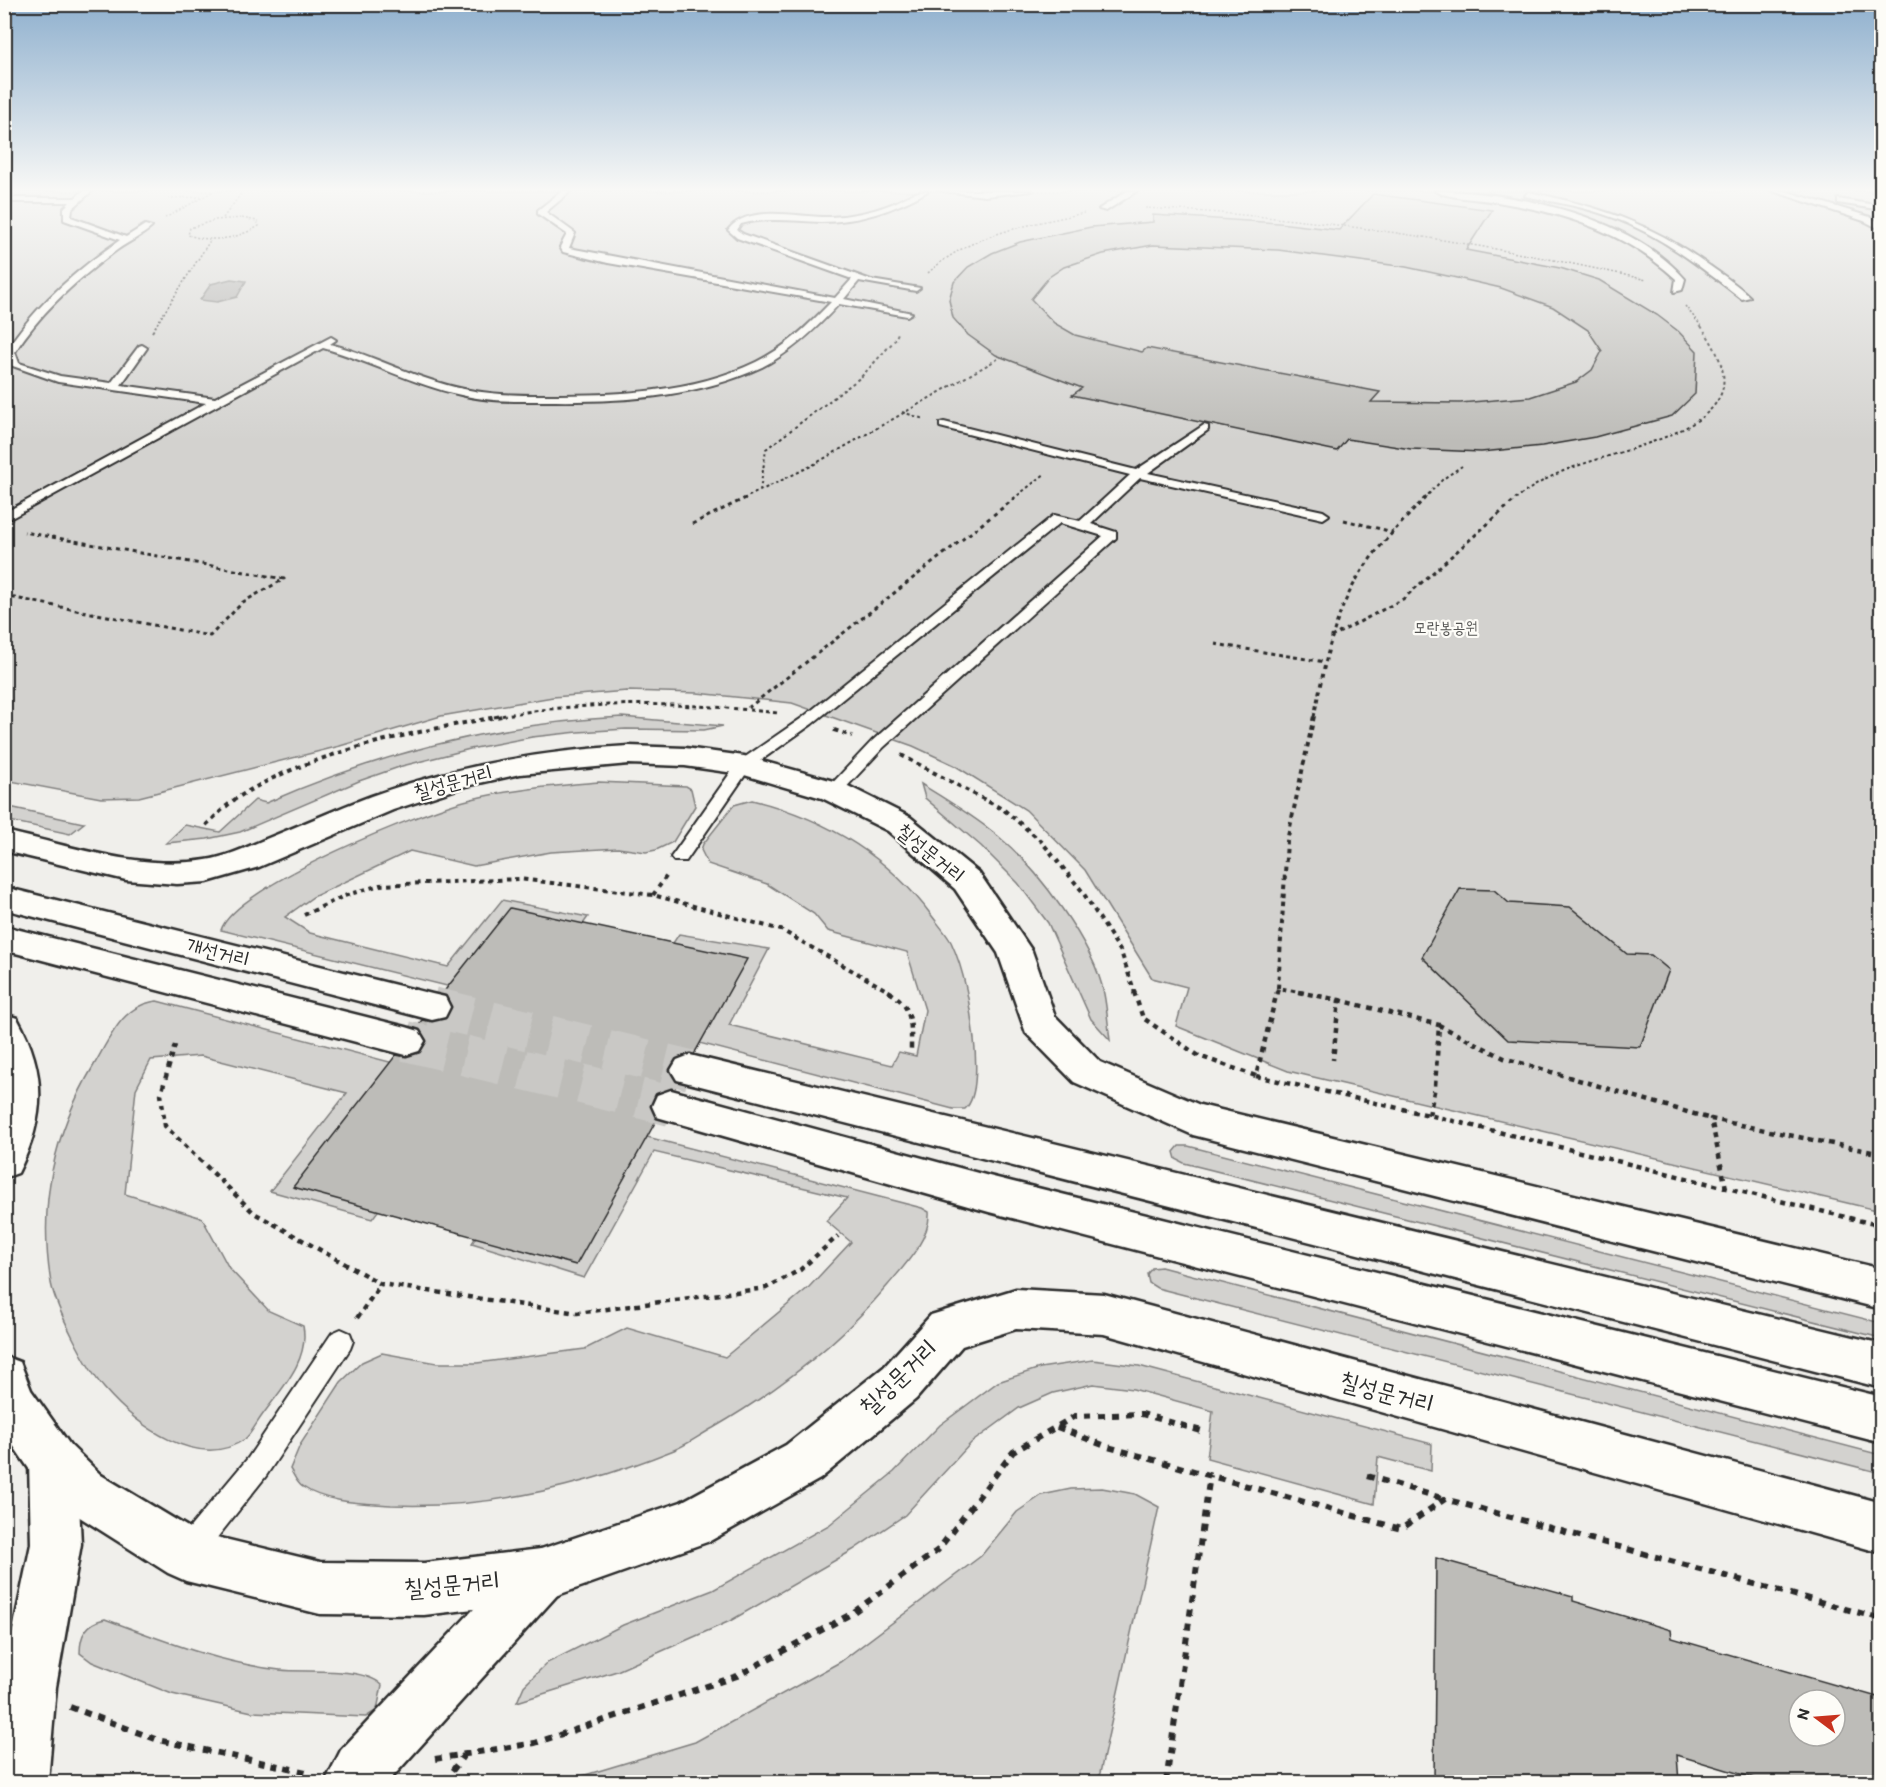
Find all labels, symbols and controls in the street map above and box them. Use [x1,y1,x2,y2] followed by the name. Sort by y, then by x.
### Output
[1414,618,1478,637] park label: 모란봉공원
[411,760,495,804] street label: 칠성문거리
[892,818,970,888] street label: 칠성문거리
[184,933,252,971] street label: 개선거리
[853,1333,943,1421] street label: 칠성문거리
[1337,1365,1437,1419] street label: 칠성문거리
[403,1565,501,1603] street label: 칠성문거리
[1787,1688,1847,1748] north arrow
[1792,1706,1814,1722] text: N

